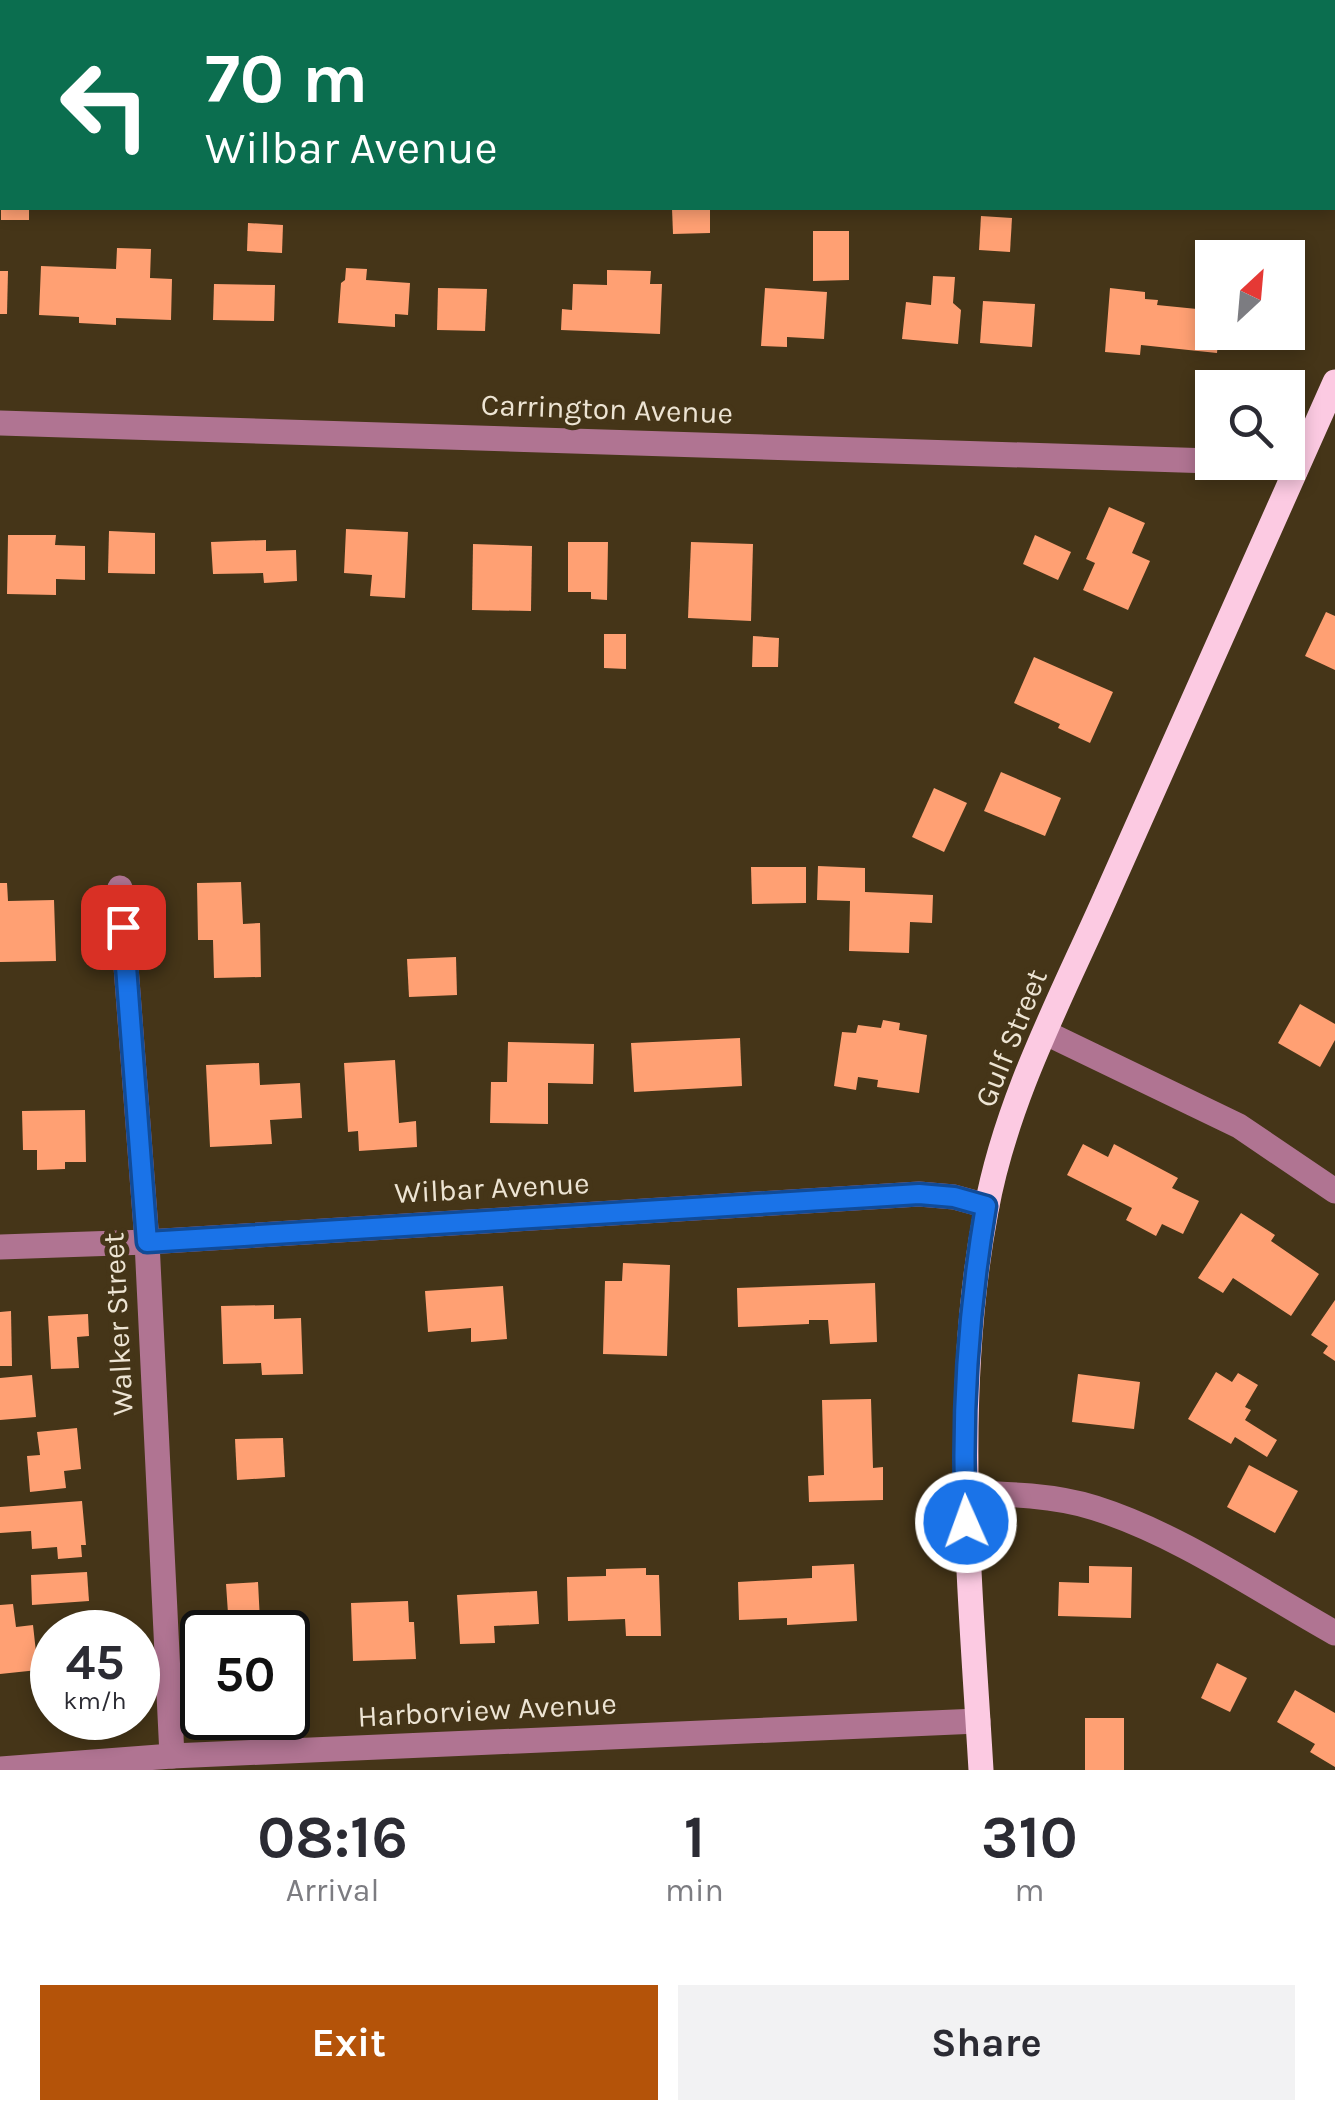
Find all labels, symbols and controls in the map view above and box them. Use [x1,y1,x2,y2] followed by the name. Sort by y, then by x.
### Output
[205,38,368,120] text: 70 m
[40,40,170,170] icon: left
[205,122,498,174] text: Wilbar Avenue
[1195,240,1305,350] north arrow
[1195,240,1305,480] map controls
[1195,370,1305,480] button: search
[480,387,734,431] street label: Carrington Avenue
[81,885,166,970] pin
[96,900,151,955] icon: arrive
[967,964,1055,1112] street label: Gulf Street
[394,1165,590,1211] street label: Wilbar Avenue
[95,1231,141,1417] street label: Walker Street
[914,1470,1018,1574] position arrow
[180,1610,310,1740] speed limit sign: 50
[66,1633,124,1692] text: 45
[357,1685,617,1735] street label: Harborview Avenue
[63,1686,127,1715] text: km/h
[257,1802,408,1872] text: 08:16
[684,1802,705,1872] text: 1
[981,1802,1078,1872] text: 310
[286,1872,379,1909] text: Arrival
[665,1872,724,1909] text: min
[1014,1872,1044,1909] text: m
[40,1985,658,2100] button: Exit
[678,1985,1295,2100] button: Share

